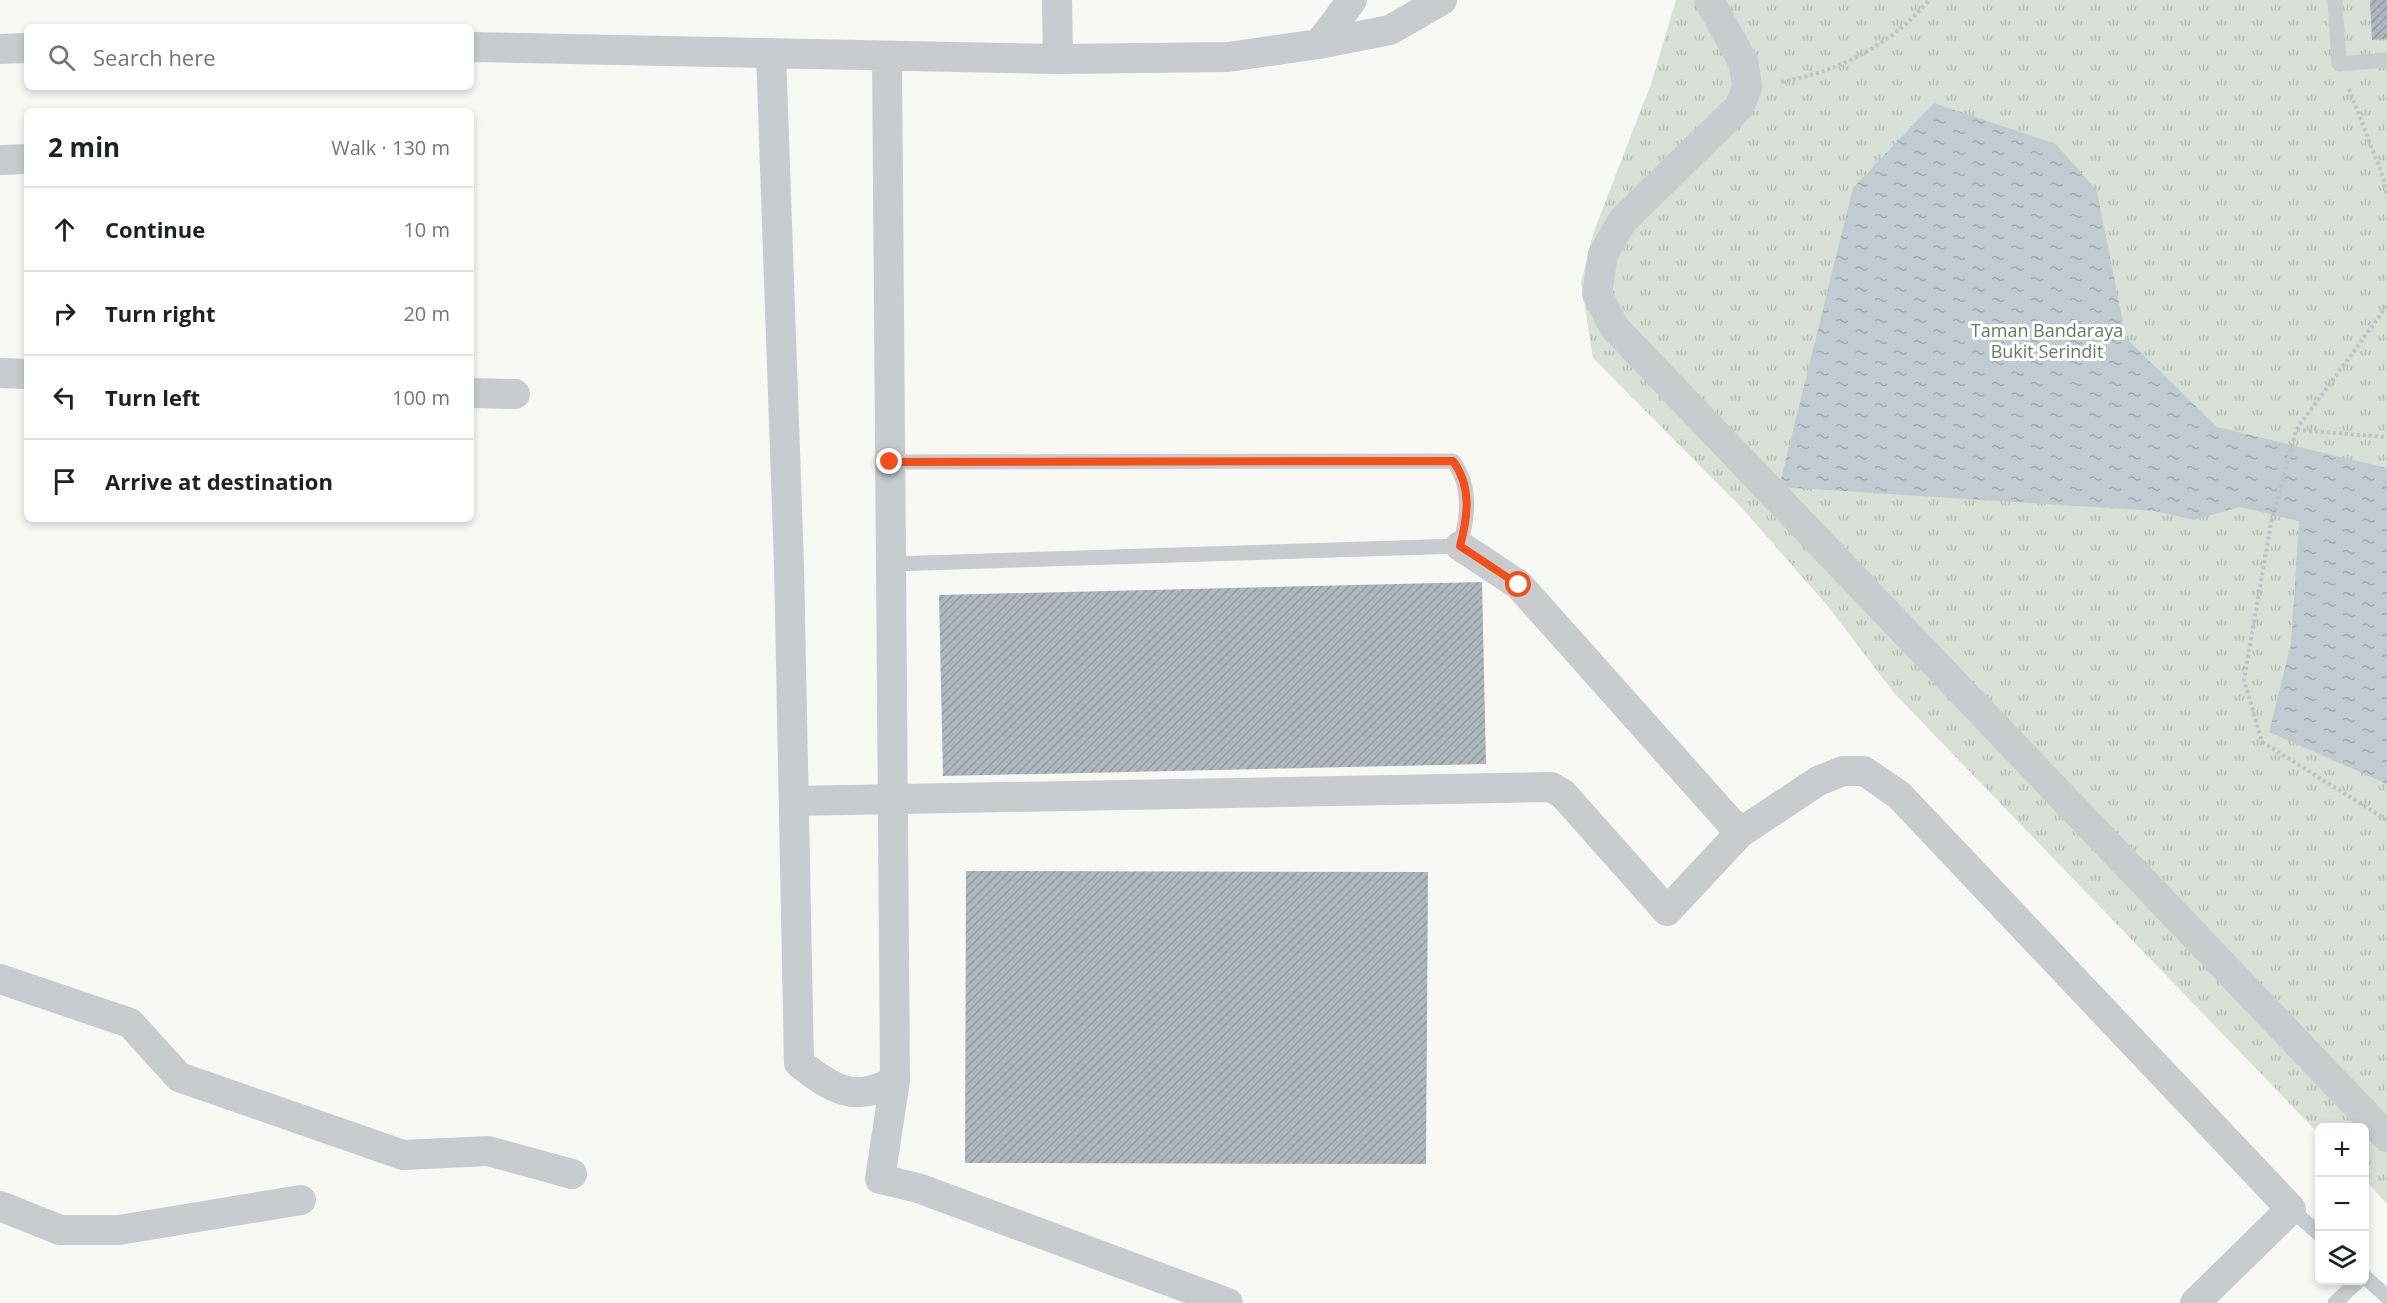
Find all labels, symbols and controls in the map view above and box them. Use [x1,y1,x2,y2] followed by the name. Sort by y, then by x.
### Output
[24,24,474,90] search box
[45,41,78,74] icon: search
[93,42,216,72] text: Search here
[48,129,120,165] text: 2 min
[331,134,450,161] text: Walk · 130 m
[48,213,81,246] icon: ahead
[105,214,205,244] text: Continue
[403,216,450,243] text: 10 m
[48,297,81,330] icon: right
[105,298,216,328] text: Turn right
[403,300,450,327] text: 20 m
[1971,318,2123,363] park label: Taman Bandaraya Bukit Serindit
[48,381,81,414] icon: left
[105,382,200,412] text: Turn left
[392,384,450,411] text: 100 m
[876,448,902,474] route end
[48,465,81,498] icon: arrive
[105,466,333,496] text: Arrive at destination
[1505,571,1531,597] route start
[2315,1123,2369,1285] map controls
[2315,1123,2369,1177] button: +
[2315,1177,2369,1231] button: −
[2315,1231,2369,1285] button: layers

